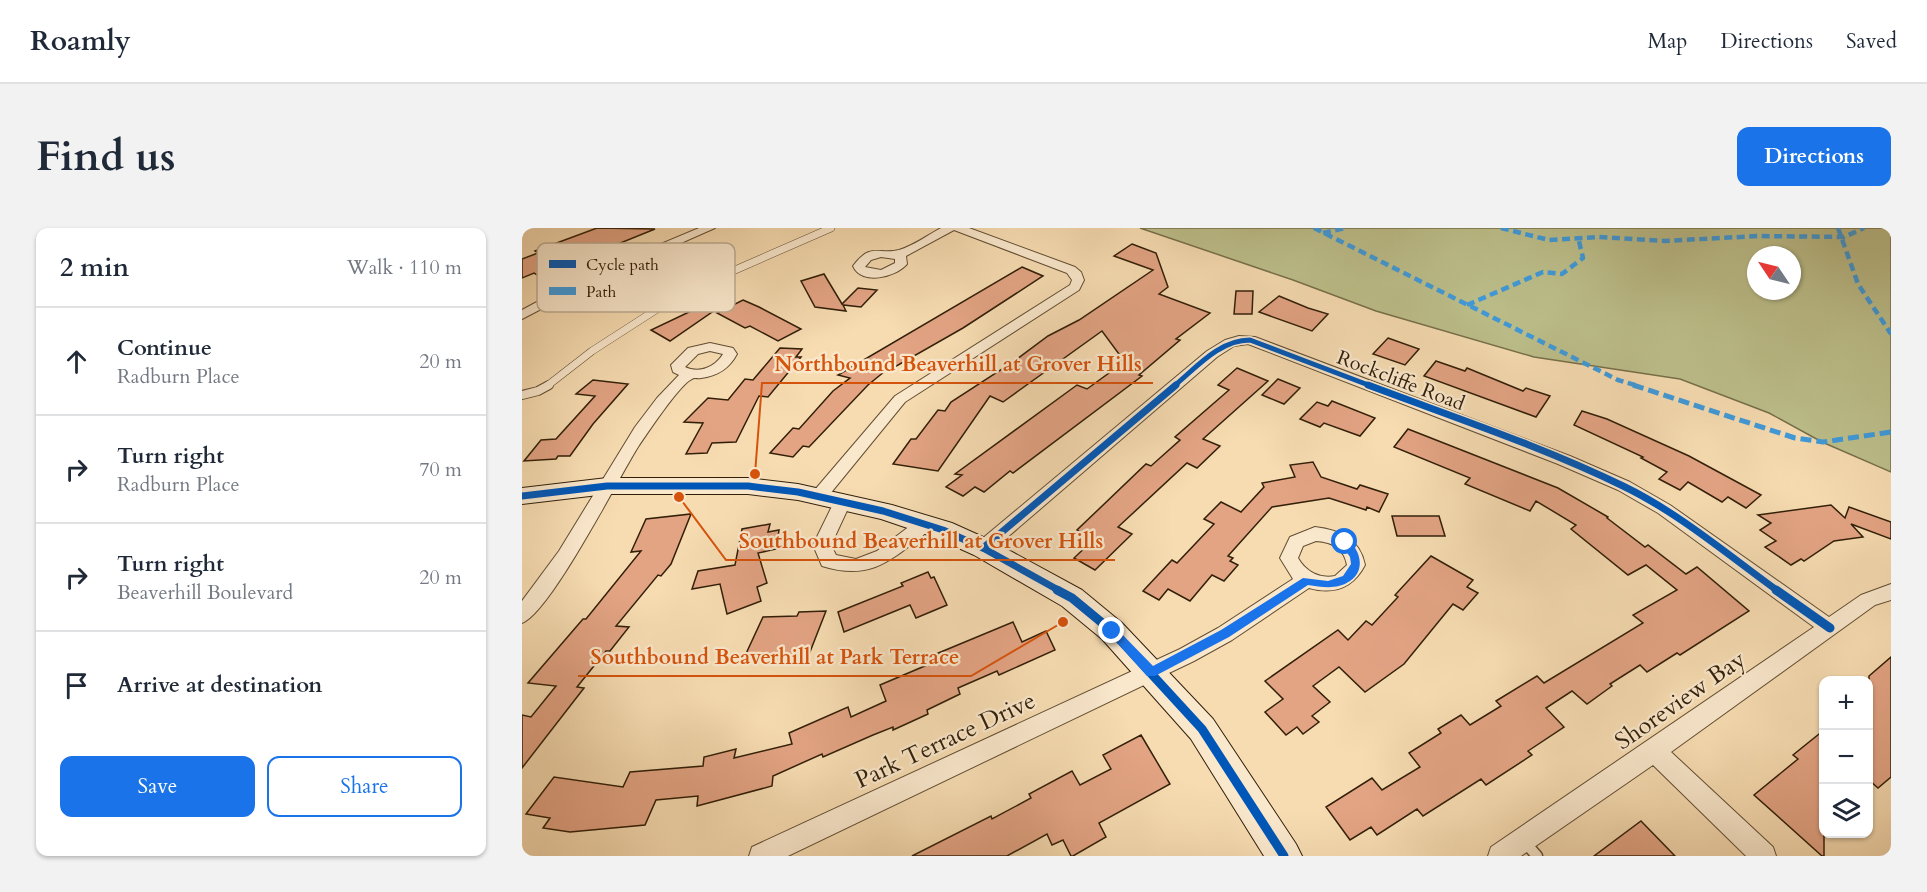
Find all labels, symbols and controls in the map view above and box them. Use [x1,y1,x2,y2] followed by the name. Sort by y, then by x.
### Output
[30,22,131,60] text: Roamly
[1647,27,1687,56] text: Map
[1720,27,1813,56] text: Directions
[1846,27,1897,56] text: Saved
[1737,127,1891,186] button: Directions
[36,128,176,185] text: Find us
[537,243,735,312] legend
[1747,246,1801,300] north arrow
[60,250,129,285] text: 2 min
[347,254,462,281] text: Walk · 110 m
[586,254,659,276] text: Cycle path
[586,281,616,303] text: Path
[117,333,212,363] text: Continue
[762,344,1153,383] callout: Northbound Beaverhill at Grover Hills
[1333,344,1469,417] street label: Rockcliffe Road
[60,345,93,378] icon: ahead
[419,348,462,375] text: 20 m
[774,350,1142,379] text: Northbound Beaverhill at Grover Hills
[117,363,240,390] text: Radburn Place
[117,441,224,471] text: Turn right
[60,453,93,486] icon: right
[419,456,462,483] text: 70 m
[117,471,240,498] text: Radburn Place
[726,521,1115,560] callout: Southbound Beaverhill at Grover Hills
[739,527,1103,556] text: Southbound Beaverhill at Grover Hills
[1331,528,1357,554] route start
[117,549,224,579] text: Turn right
[60,561,93,594] icon: right
[419,564,462,591] text: 20 m
[117,579,293,606] text: Beaverhill Boulevard
[1098,617,1124,643] route end
[578,637,971,676] callout: Southbound Beaverhill at Park Terrace
[591,643,959,672] text: Southbound Beaverhill at Park Terrace
[1608,643,1753,758] street label: Shoreview Bay
[60,669,93,702] icon: arrive
[117,670,322,700] text: Arrive at destination
[1819,676,1873,838] map controls
[1819,676,1873,730] button: +
[850,684,1041,797] street label: Park Terrace Drive
[1819,730,1873,784] button: −
[60,756,255,817] button: Save
[267,756,462,817] button: Share
[1819,784,1873,838] button: layers

